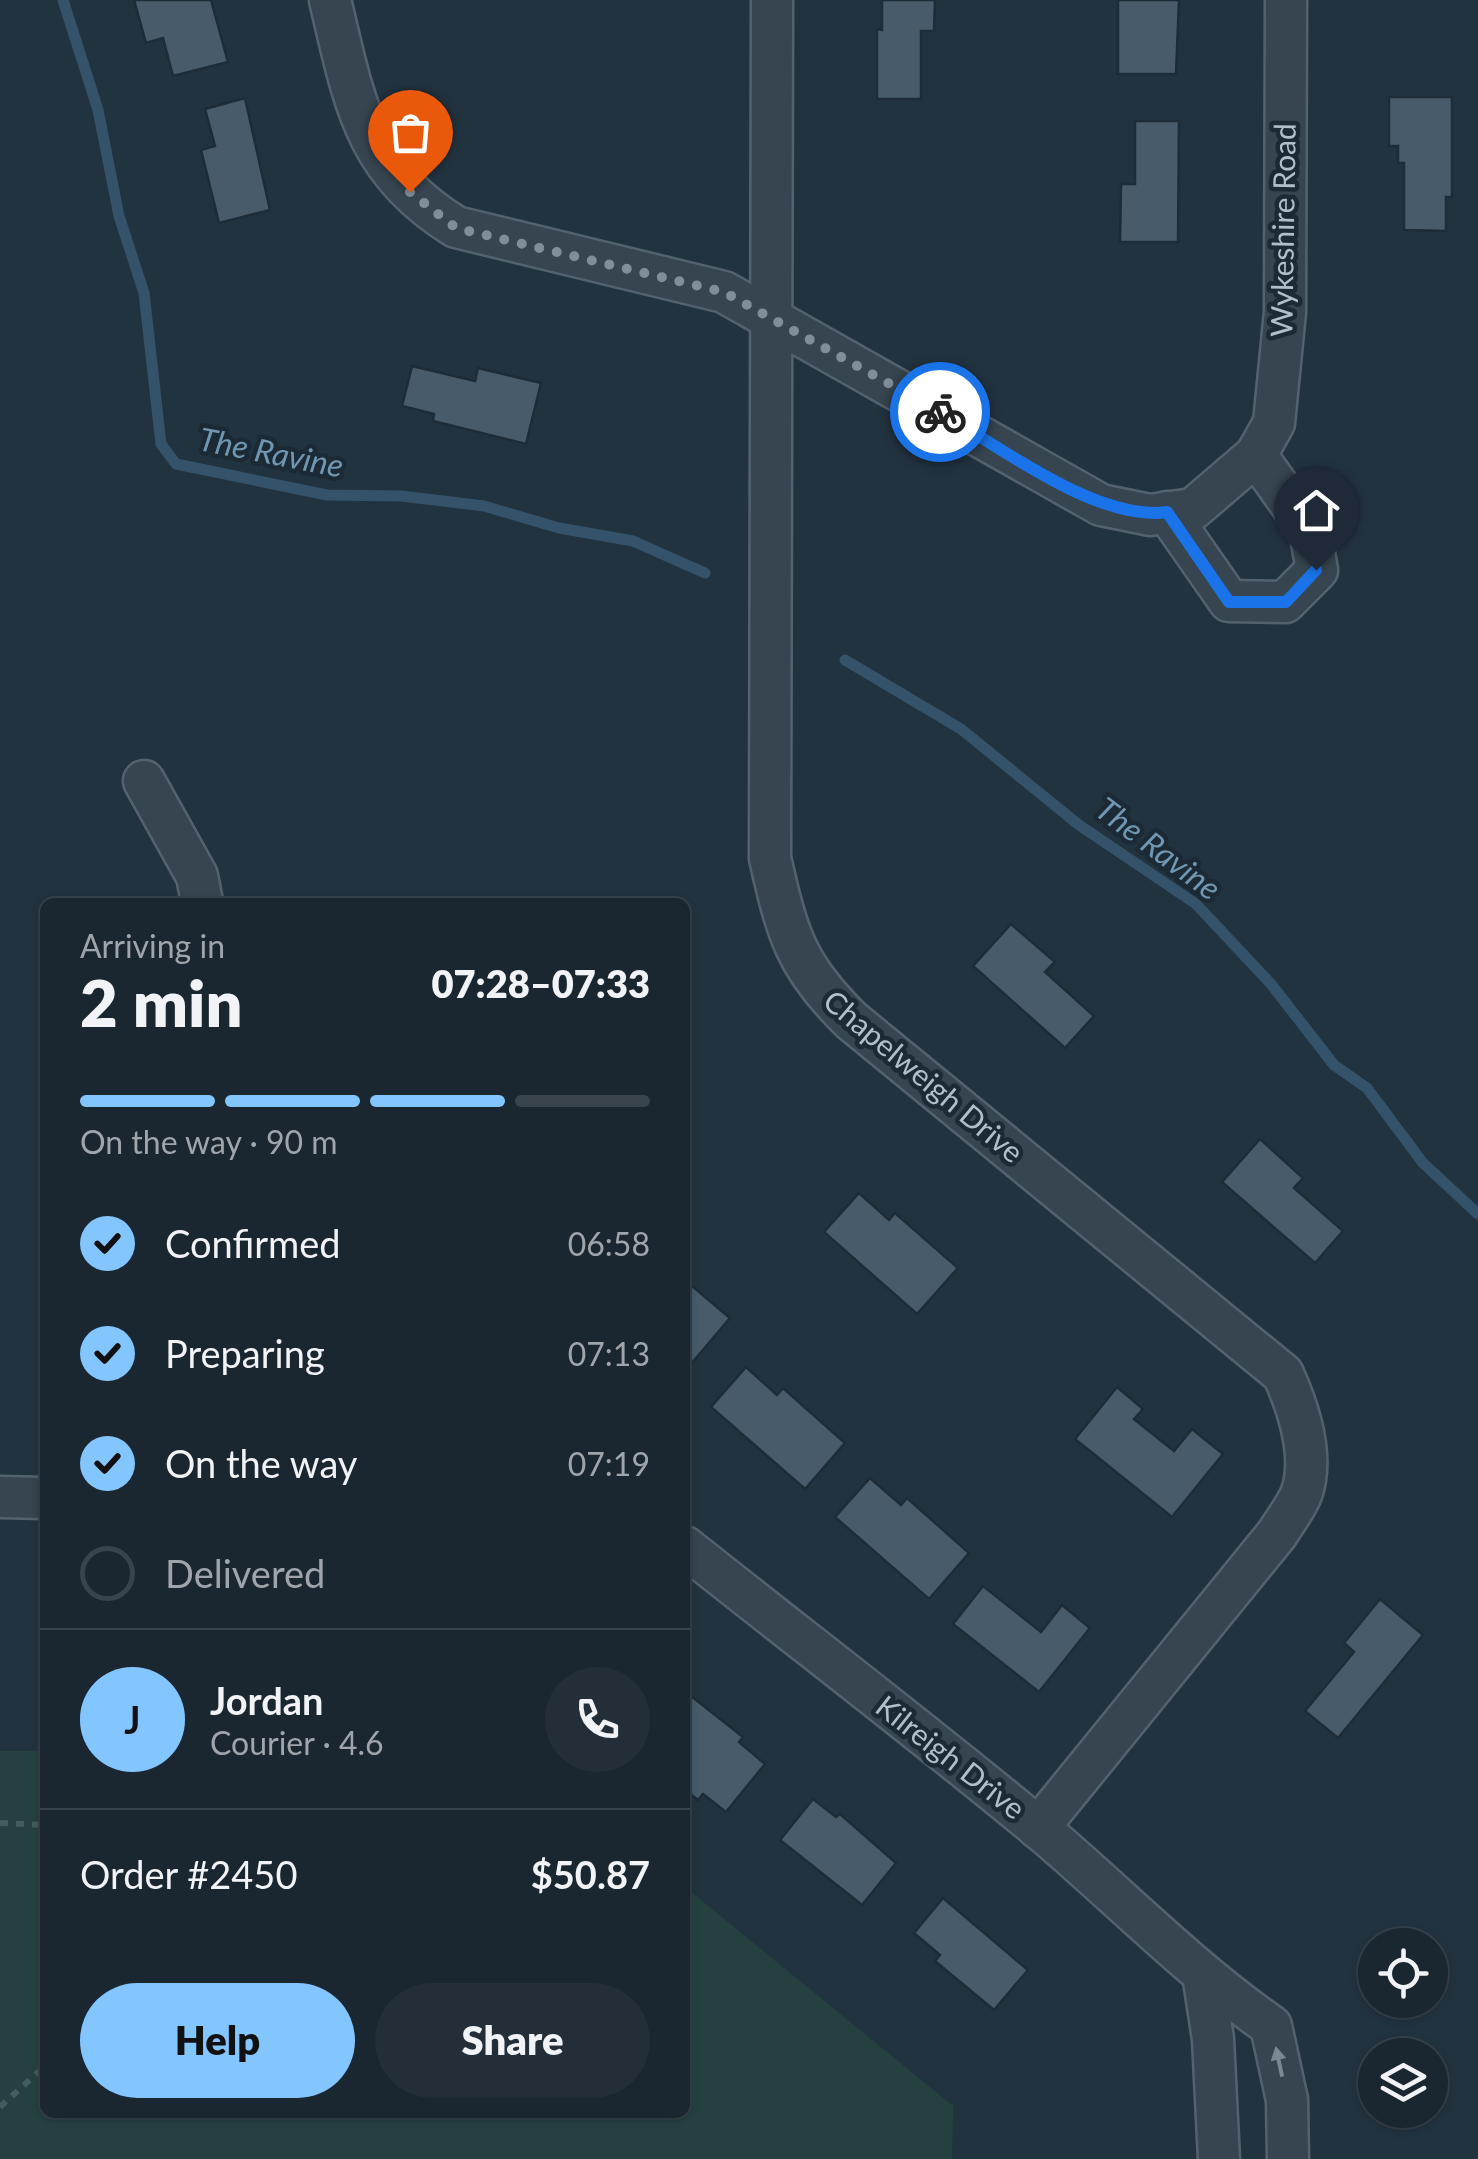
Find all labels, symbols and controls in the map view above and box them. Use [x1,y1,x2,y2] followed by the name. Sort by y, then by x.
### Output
[368,90,453,193] pin
[383,105,438,160] icon: bag
[1262,123,1302,337] street label: Wykeshire Road
[890,362,990,462] courier
[913,385,968,440] icon: bike
[196,418,347,485] water label: The Ravine
[1274,468,1359,571] pin
[1289,483,1344,538] icon: home
[1089,788,1229,907] water label: The Ravine
[80,926,225,965] text: Arriving in
[431,960,650,1006] text: 07:28–07:33
[80,963,242,1041] text: 2 min
[817,982,1031,1169] street label: Chapelweigh Drive
[80,1122,338,1161] text: On the way · 90 m
[80,1216,135,1271] icon: check
[165,1220,341,1266] text: Confirmed
[568,1224,650,1263] text: 06:58
[80,1326,135,1381] icon: check
[165,1330,325,1376] text: Preparing
[568,1334,650,1373] text: 07:13
[80,1436,135,1491] icon: check
[165,1440,357,1486] text: On the way
[568,1444,650,1483] text: 07:19
[165,1550,325,1596] text: Delivered
[545,1667,650,1772] button: phone
[210,1677,323,1723] text: Jordan
[870,1687,1033,1826] street label: Kilreigh Drive
[124,1696,141,1742] text: J
[210,1723,384,1762] text: Courier · 4.6
[80,1851,297,1897] text: Order #2450
[531,1851,650,1897] text: $50.87
[1358,1928,1448,2128] map controls
[1358,1928,1448,2018] button: locate
[80,1983,355,2098] button: Help
[375,1983,650,2098] button: Share
[1358,2038,1448,2128] button: layers
[1270,2047,1286,2078] one-way arrow

